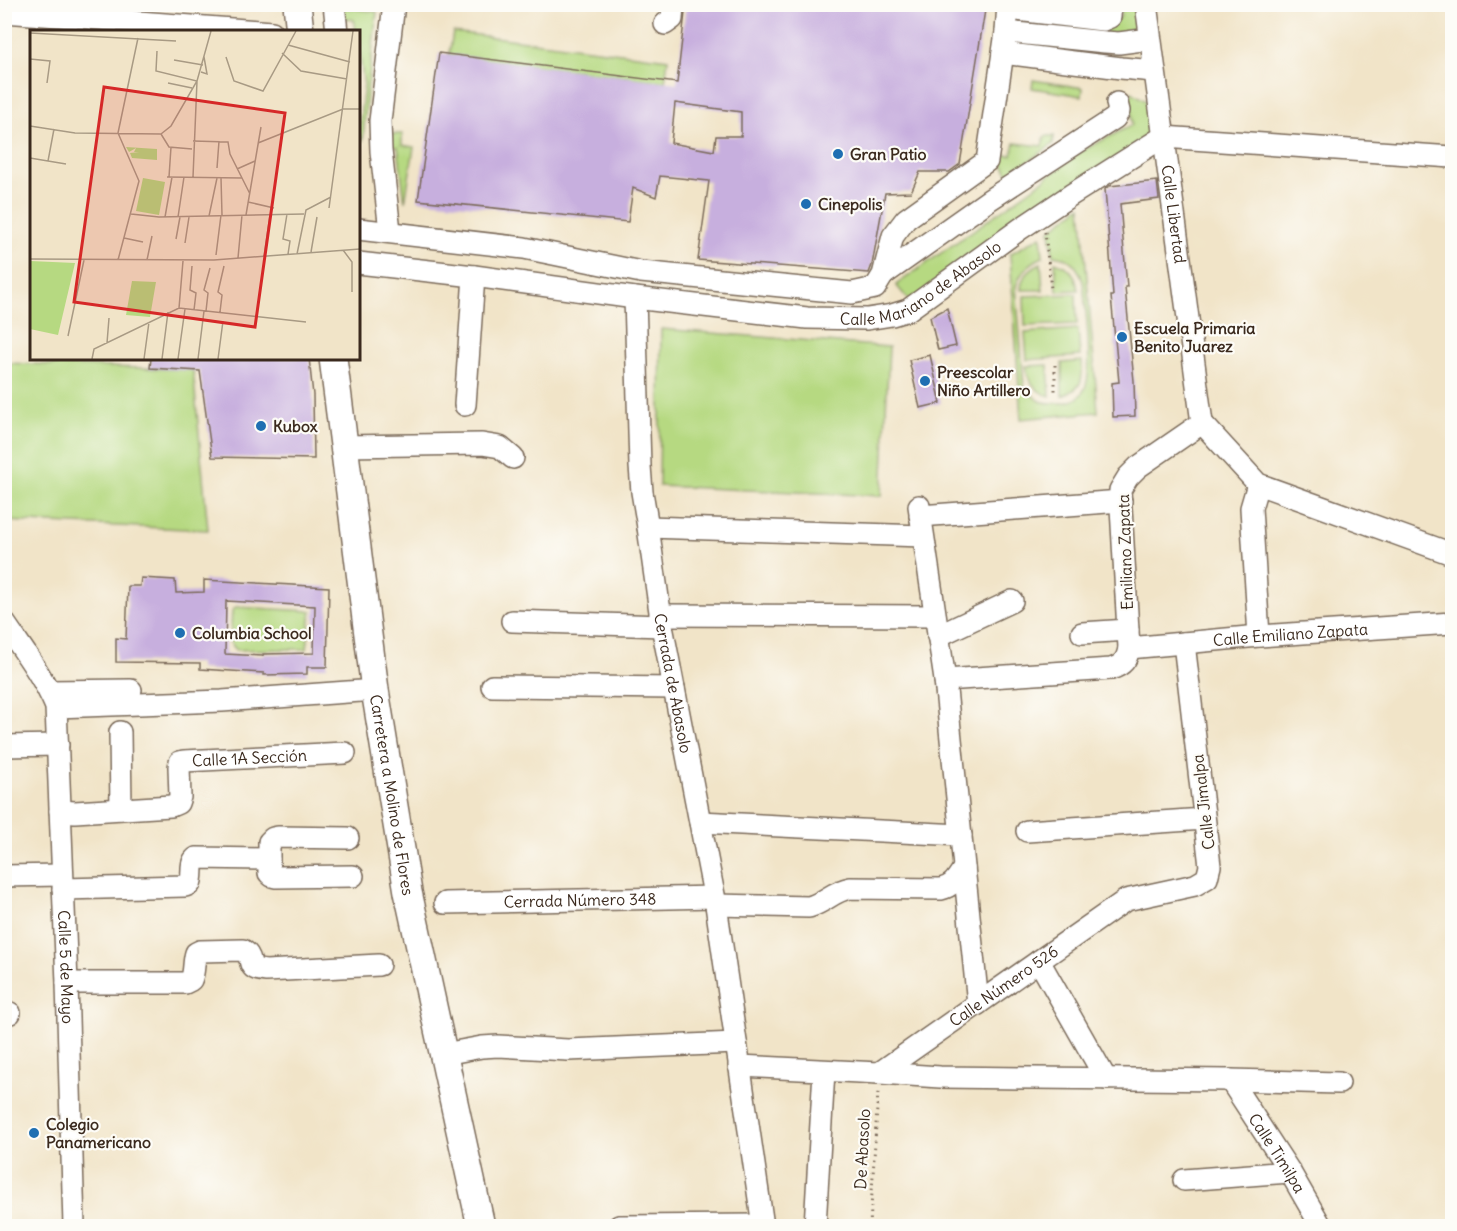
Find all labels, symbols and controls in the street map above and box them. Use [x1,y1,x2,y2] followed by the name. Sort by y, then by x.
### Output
[30,30,360,360] inset map
[850,144,926,164] place label: Gran Patio
[831,147,845,161] marker: Gran Patio
[1158,164,1191,265] street label: Calle Libertad
[818,194,883,215] place label: Cinepolis
[799,197,813,211] marker: Cinepolis
[840,236,1005,329] street label: Calle Mariano de Abasolo
[1134,318,1255,356] place label: Escuela Primaria Benito Juarez
[1115,330,1129,344] marker: Escuela Primaria Benito Juarez
[937,362,1031,400] place label: Preescolar Niño Artillero
[918,374,932,388] marker: Preescolar Niño Artillero
[273,416,318,436] place label: Kubox
[254,419,268,433] marker: Kubox
[1113,494,1137,610] street label: Emiliano Zapata
[650,612,696,755] street label: Cerrada de Abasolo
[1212,619,1369,650] street label: Calle Emiliano Zapata
[192,623,312,643] place label: Columbia School
[173,626,187,640] marker: Columbia School
[366,693,418,897] street label: Carretera a Molino de Flores
[192,745,308,771] street label: Calle 1A Sección
[1187,753,1219,851] street label: Calle Jimalpa
[503,888,657,912] street label: Cerrada Número 348
[54,910,78,1024] street label: Calle 5 de Mayo
[945,941,1062,1031] street label: Calle Número 526
[850,1108,874,1190] street label: De Abasolo
[1244,1109,1310,1196] street label: Calle Timilpa
[46,1114,151,1152] place label: Colegio Panamericano
[27,1126,41,1140] marker: Colegio Panamericano

